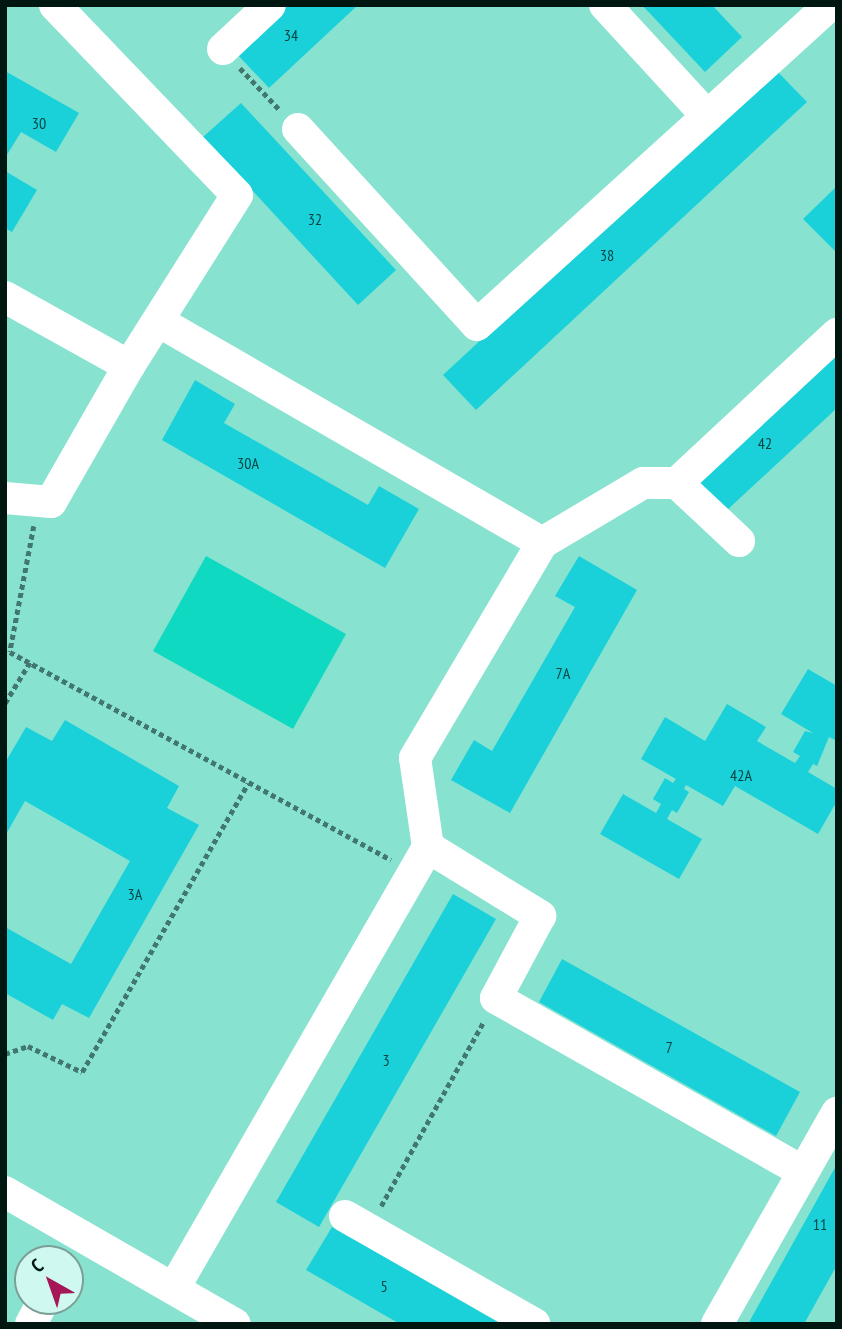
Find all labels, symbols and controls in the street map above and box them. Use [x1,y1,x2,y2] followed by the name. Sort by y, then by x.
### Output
[284,25,298,45] house number: 34
[32,113,46,133] house number: 30
[308,209,322,229] house number: 32
[600,245,614,265] house number: 38
[758,433,772,453] house number: 42
[237,453,259,473] house number: 30А
[556,663,570,683] house number: 7А
[730,765,752,785] house number: 42А
[128,884,142,904] house number: 3А
[665,1037,673,1057] house number: 7
[382,1050,390,1070] house number: 3
[813,1214,827,1234] house number: 11
[14,1245,84,1315] north arrow
[26,1253,48,1277] text: С
[380,1276,388,1296] house number: 5

